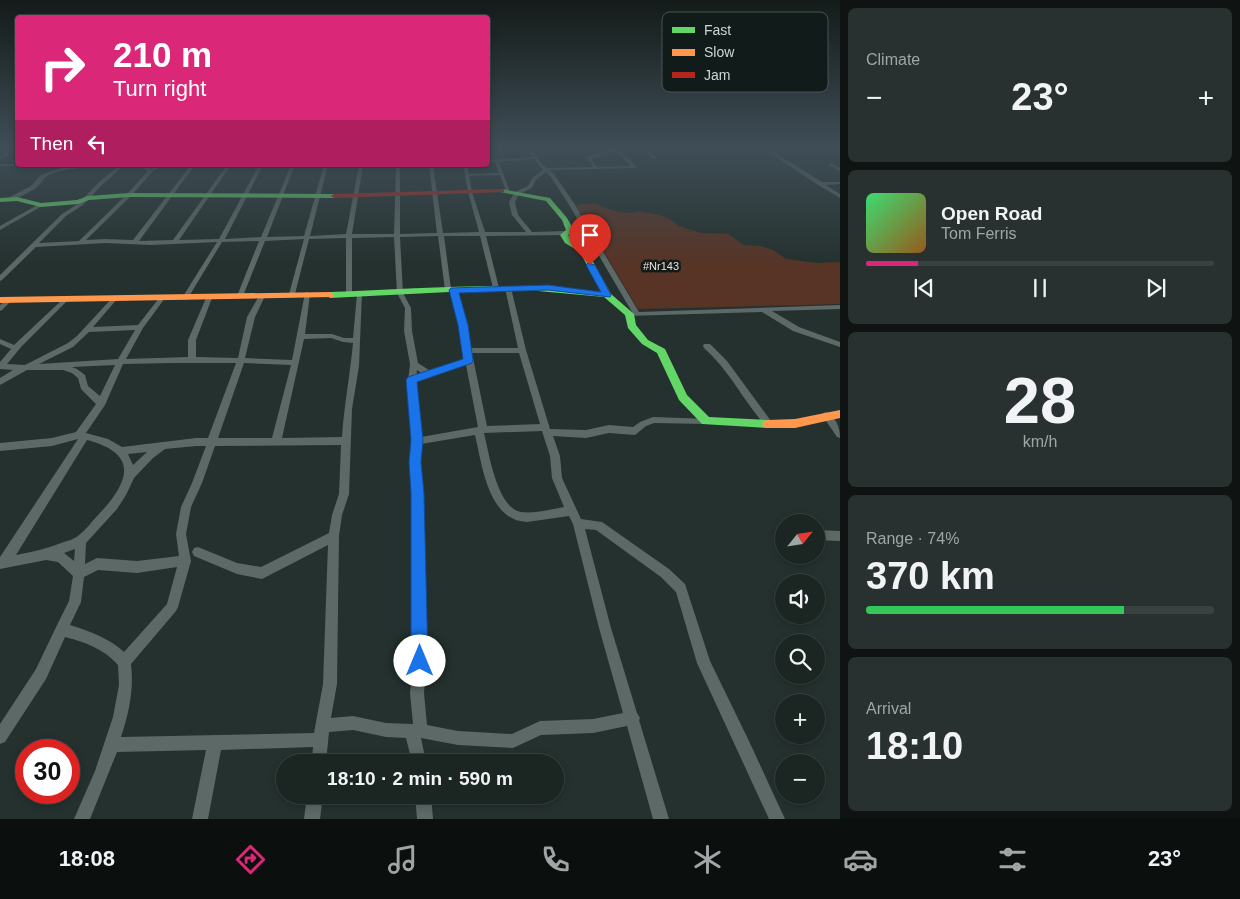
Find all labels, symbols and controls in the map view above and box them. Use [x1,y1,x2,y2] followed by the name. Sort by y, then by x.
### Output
[662,12,828,92] legend
[704,22,731,38] text: Fast
[30,35,95,100] icon: right
[113,35,212,74] text: 210 m
[704,44,735,60] text: Slow
[866,51,920,68] text: Climate
[704,67,730,83] text: Jam
[113,76,206,101] text: Turn right
[1011,76,1069,118] text: 23°
[866,82,882,113] text: −
[1198,82,1214,113] text: +
[83,130,111,158] icon: left
[30,133,73,154] text: Then
[941,203,1042,224] text: Open Road
[569,214,611,265] pin
[576,221,604,249] icon: arrive
[941,225,1017,242] text: Tom Ferris
[643,260,679,272] park label: #Nr143
[910,274,938,302] icon: previous
[1026,274,1054,302] icon: pause
[1142,274,1170,302] icon: next
[1004,364,1076,437] text: 28
[1023,433,1057,450] text: km/h
[775,514,825,564] north arrow
[775,514,825,804] map controls
[866,530,959,547] text: Range · 74%
[866,555,995,597] text: 370 km
[775,574,825,624] button: sound
[393,634,445,686] position arrow
[775,634,825,684] button: search
[775,694,825,744] button: +
[866,700,911,717] text: Arrival
[866,725,963,767] text: 18:10
[15,739,80,804] speed limit sign: 30
[775,754,825,804] button: −
[327,768,513,789] text: 18:10 · 2 min · 590 m
[233,842,268,877] icon: directions
[385,842,420,877] icon: music
[538,842,573,877] icon: phone
[690,842,725,877] icon: climate
[843,842,878,877] icon: car
[995,842,1030,877] icon: filters
[59,846,115,871] text: 18:08
[1148,846,1181,871] text: 23°

